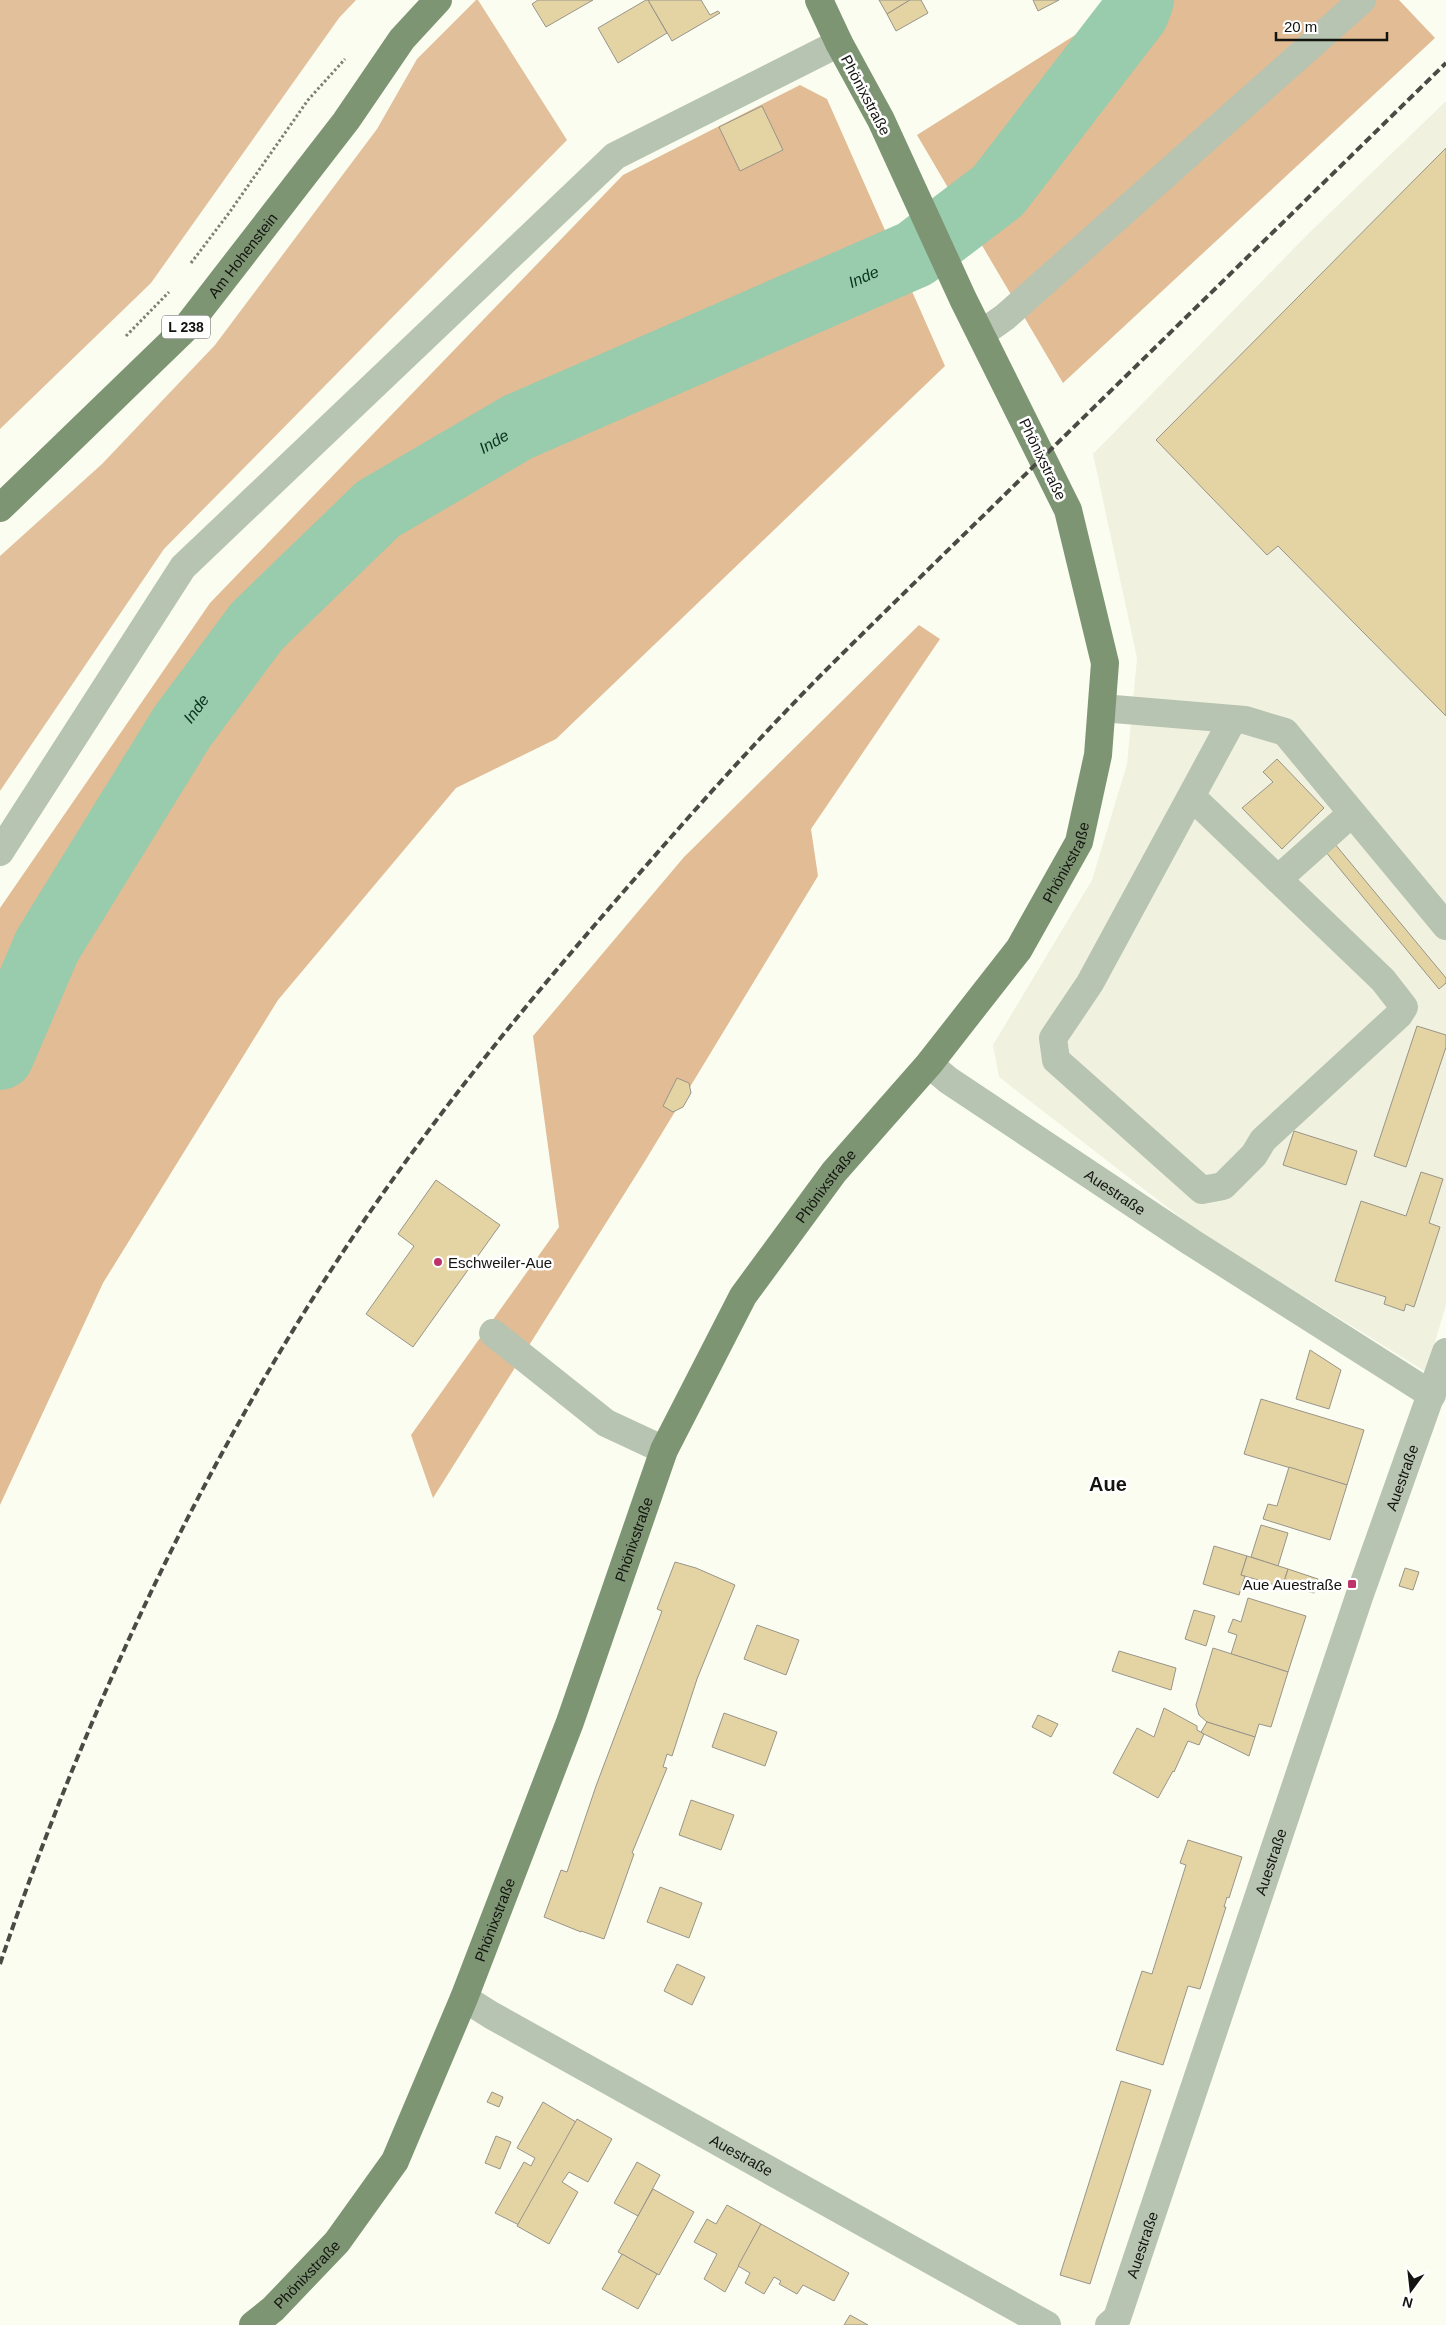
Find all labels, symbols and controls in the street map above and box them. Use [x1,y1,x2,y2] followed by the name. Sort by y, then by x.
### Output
[1276,10,1387,42] scale bar
[1284,18,1317,35] text: 20 m
[838,52,894,138] street label: Phönixstraße
[204,209,280,301] street label: Am Hohenstein
[846,262,881,291] water label: Inde
[162,316,210,338] road number: L 238
[1016,416,1070,502] street label: Phönixstraße
[476,426,511,456] water label: Inde
[180,691,212,726] water label: Inde
[1038,820,1092,905] street label: Phönixstraße
[791,1145,859,1226] street label: Phönixstraße
[1082,1165,1149,1218] street label: Auestraße
[448,1254,552,1271] place label: Eschweiler-Aue
[432,1256,444,1268] marker: Eschweiler-Aue
[1382,1442,1421,1513] street label: Auestraße
[1089,1473,1127,1495] district label: Aue
[611,1495,656,1584] street label: Phönixstraße
[1243,1576,1342,1593] place label: Aue Auestraße
[1346,1578,1358,1590] marker: Aue Auestraße
[1251,1826,1289,1897] street label: Auestraße
[470,1875,518,1964] street label: Phönixstraße
[707,2131,776,2179] street label: Auestraße
[1123,2209,1161,2280] street label: Auestraße
[270,2236,343,2312] street label: Phönixstraße
[1386,2265,1436,2315] north arrow
[1401,2294,1415,2312] text: N

